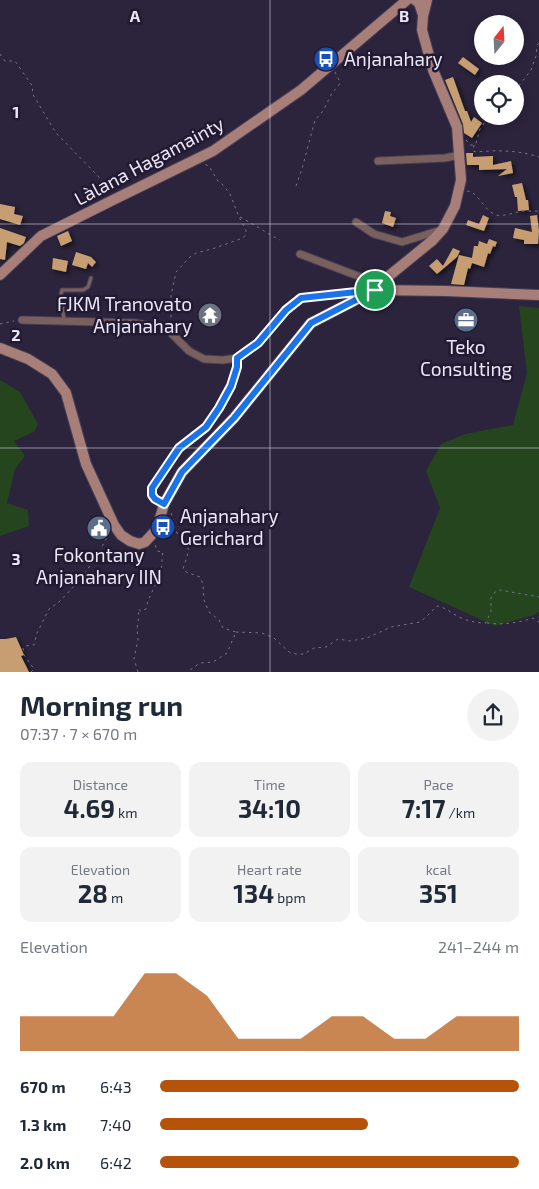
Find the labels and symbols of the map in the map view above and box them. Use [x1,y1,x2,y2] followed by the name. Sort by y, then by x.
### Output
[130,6,141,25] text: A
[399,6,409,25] text: B
[474,15,524,65] north arrow
[313,46,339,72] bus stop icon: Anjanahary
[344,47,443,70] place label: Anjanahary
[13,102,19,121] text: 1
[70,111,228,210] street label: Làlana Hagamainty
[354,269,396,311] pin
[57,292,192,337] place label: FJKM Tranovato Anjanahary
[197,302,223,328] temple icon: FJKM Tranovato Anjanahary
[453,307,479,333] office icon: Teko Consulting
[11,325,21,344] text: 2
[420,335,513,380] place label: Teko Consulting
[180,504,279,549] place label: Anjanahary Gerichard
[150,514,176,540] bus stop icon: Anjanahary Gerichard
[86,515,112,541] public building icon: Fokontany Anjanahary IIN
[36,543,162,588] place label: Fokontany Anjanahary IIN
[11,549,21,568] text: 3

